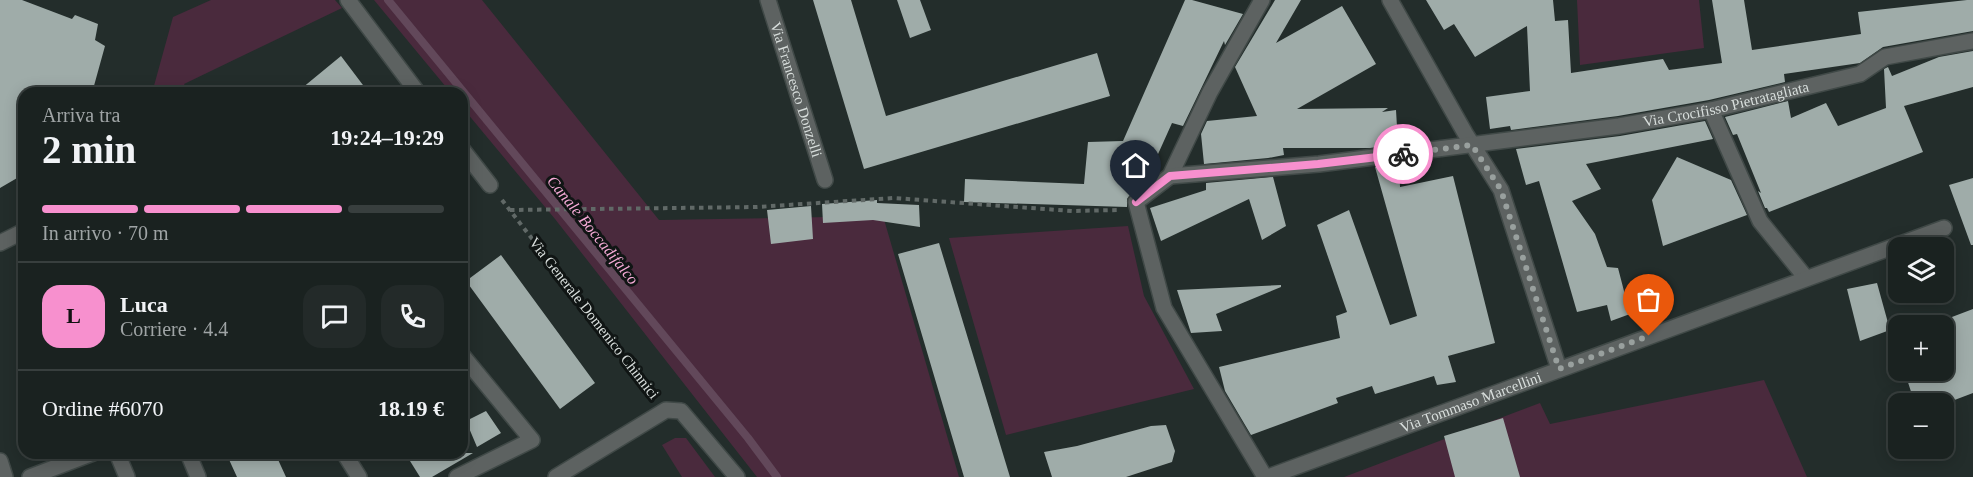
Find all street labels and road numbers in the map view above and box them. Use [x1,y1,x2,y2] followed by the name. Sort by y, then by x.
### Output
[767,20,825,159] street label: Via Francesco Donzelli
[1642,79,1811,130] street label: Via Crocifisso Pietratagliata
[526,234,662,402] street label: Via Generale Domenico Chinnici
[1398,369,1544,436] street label: Via Tommaso Marcellini

